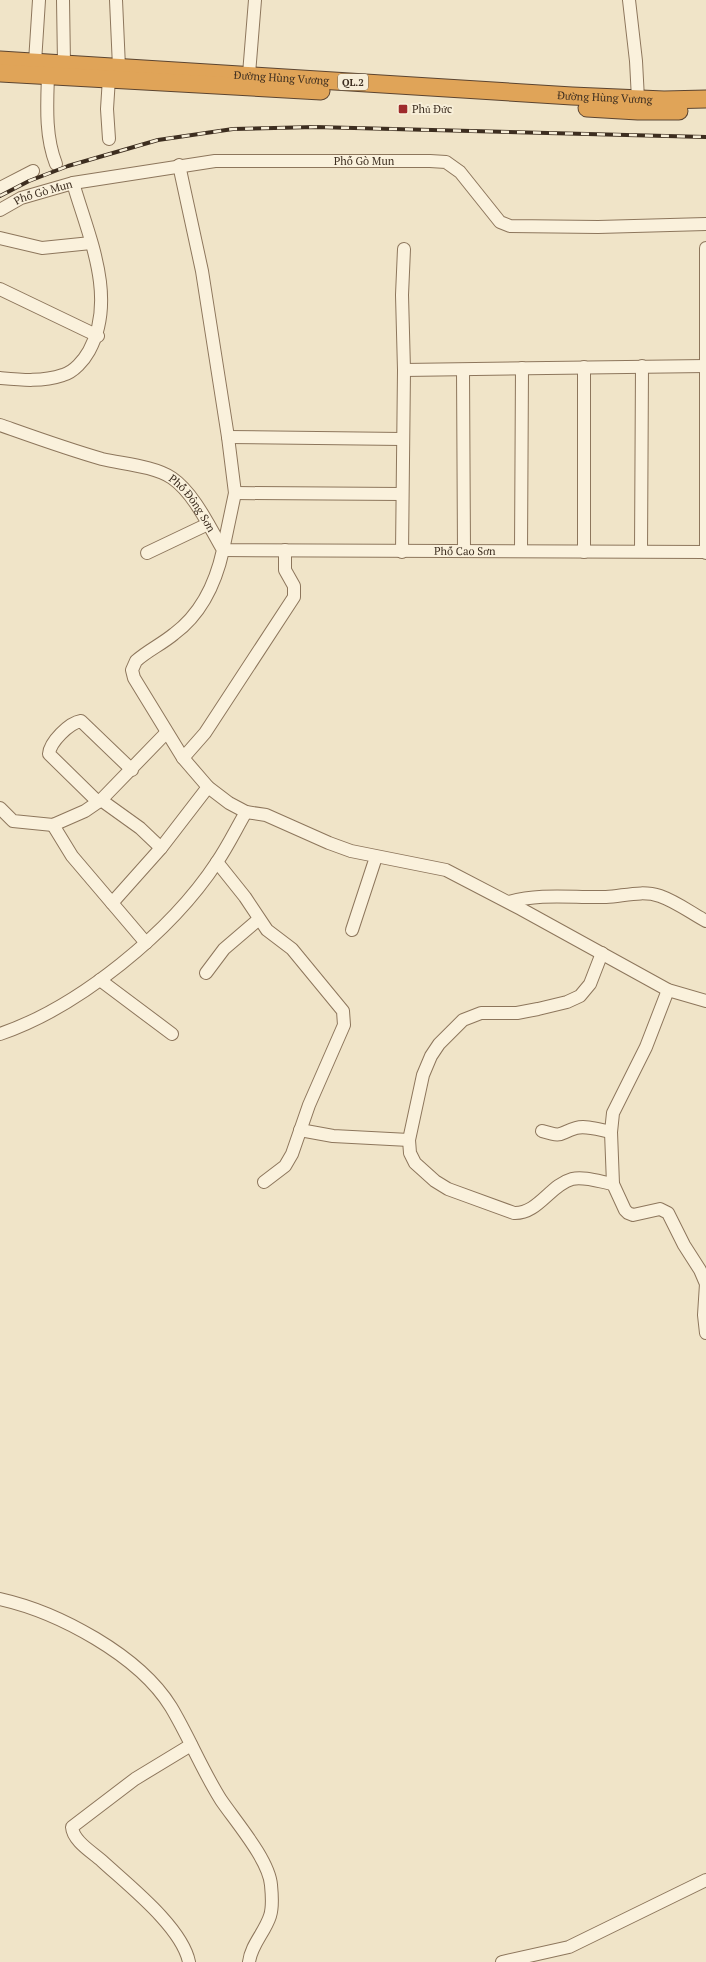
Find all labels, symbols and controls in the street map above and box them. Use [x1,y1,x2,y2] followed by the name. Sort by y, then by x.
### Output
[233,68,330,88] street label: Đường Hùng Vương
[338,74,368,90] road number: QL.2
[557,88,653,107] street label: Đường Hùng Vương
[412,102,452,116] place label: Phủ Đức
[397,103,409,115] marker: Phủ Đức
[334,154,395,168] street label: Phố Gò Mun
[11,176,74,208] street label: Phố Gò Mun
[166,471,219,535] street label: Phố Đông Sơn
[434,544,496,558] street label: Phố Cao Sơn

